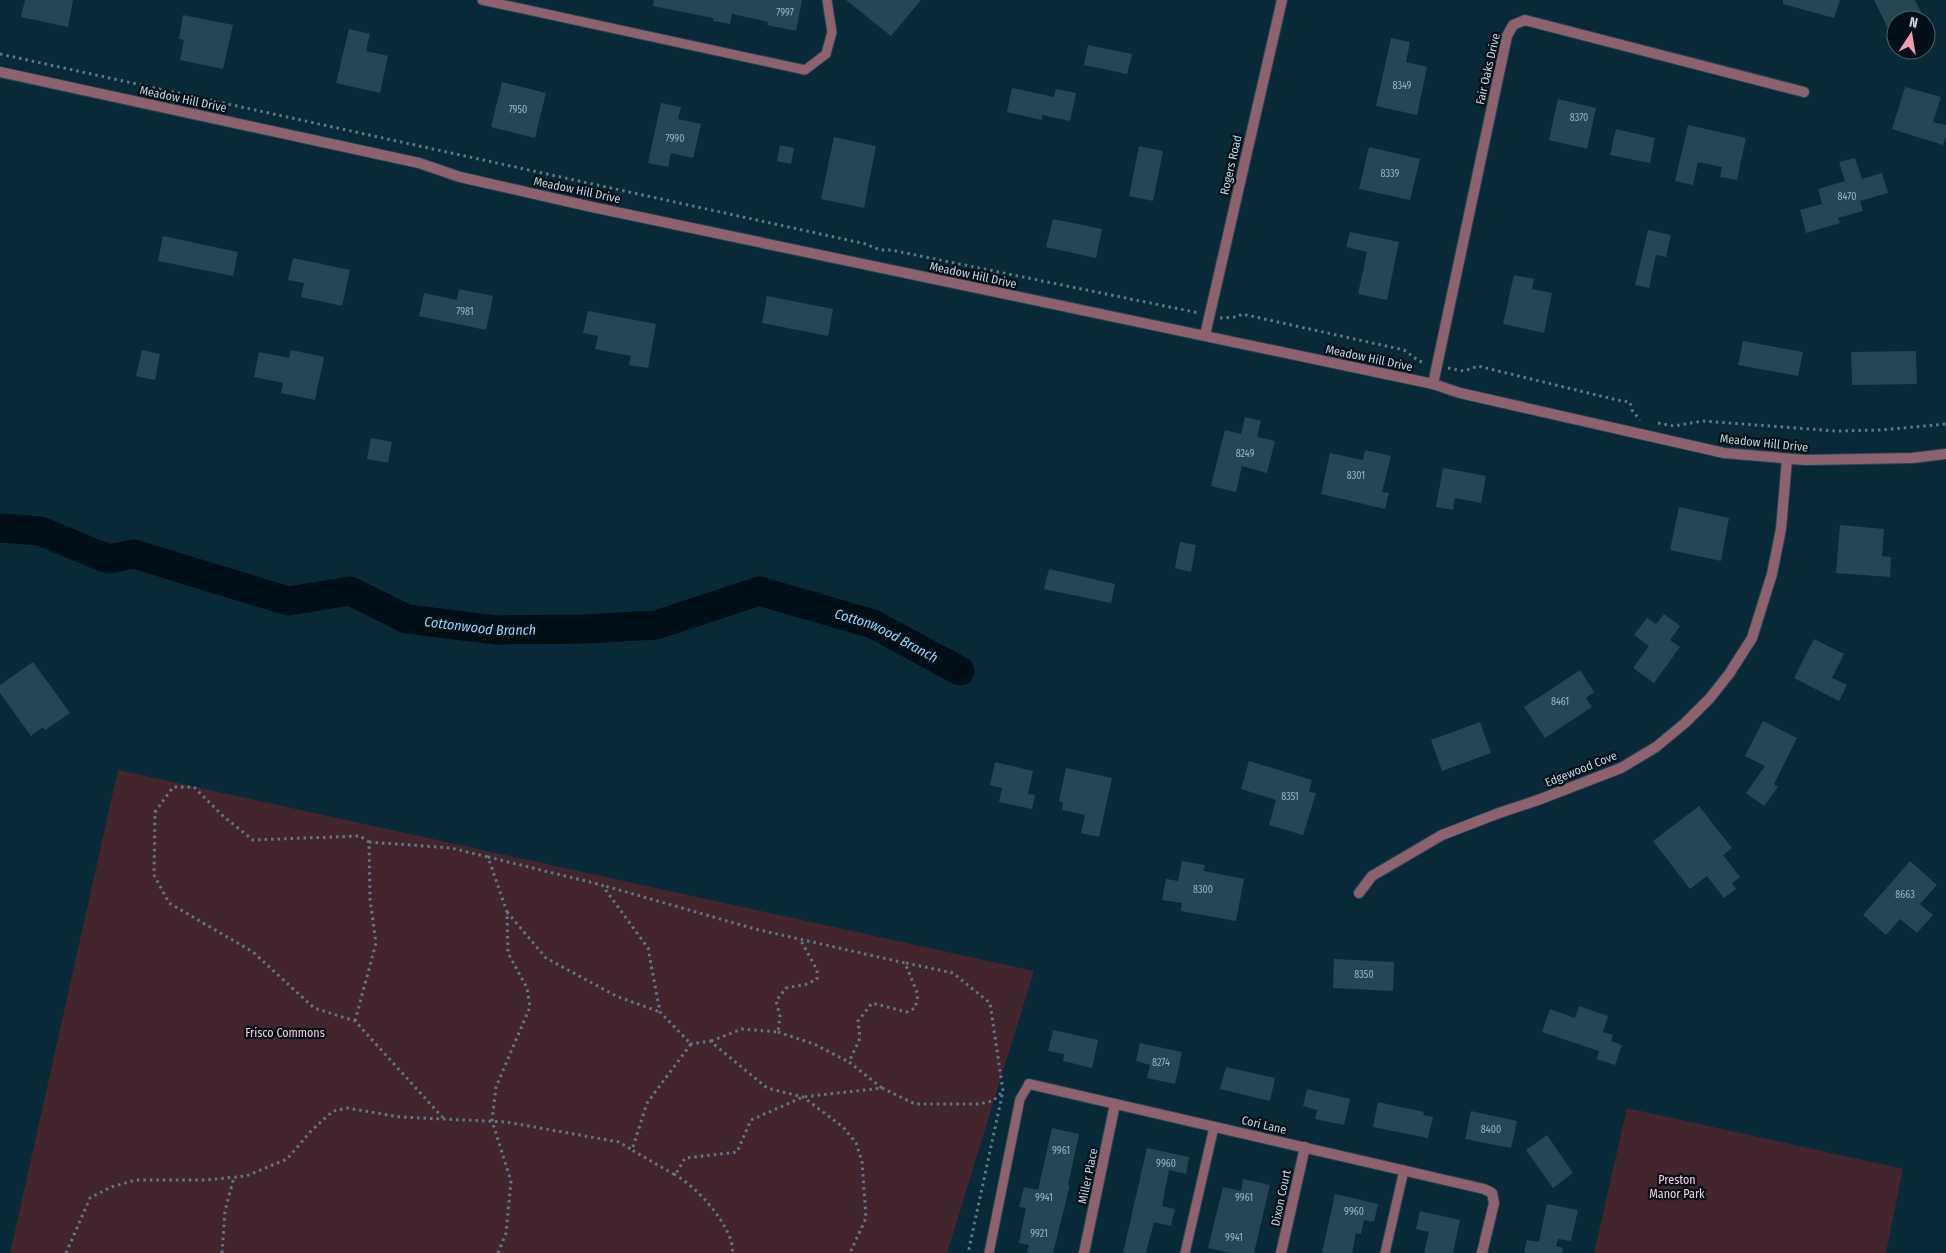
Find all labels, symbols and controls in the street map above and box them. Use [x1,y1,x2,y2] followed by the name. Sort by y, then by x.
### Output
[776,7,794,19] house number: 7997
[1886,10,1936,60] north arrow
[1908,14,1919,32] text: N
[1473,32,1503,106] street label: Fair Oaks Drive
[1393,80,1412,92] house number: 8349
[138,83,228,115] street label: Meadow Hill Drive
[509,104,527,116] house number: 7950
[1570,112,1588,124] house number: 8370
[666,133,684,145] house number: 7990
[1217,134,1245,196] street label: Rogers Road
[1381,168,1400,180] house number: 8339
[532,174,622,206] street label: Meadow Hill Drive
[1838,191,1856,203] house number: 8470
[928,259,1018,291] street label: Meadow Hill Drive
[456,306,474,318] house number: 7981
[1324,342,1414,374] street label: Meadow Hill Drive
[1719,431,1809,455] street label: Meadow Hill Drive
[1236,448,1254,460] house number: 8249
[1347,470,1365,482] house number: 8301
[833,605,941,666] water label: Cottonwood Branch
[423,613,536,639] water label: Cottonwood Branch
[1551,696,1569,708] house number: 8461
[1543,748,1619,790] street label: Edgewood Cove
[1281,791,1299,803] house number: 8351
[1193,884,1213,896] house number: 8300
[1895,889,1915,901] house number: 8663
[1354,969,1374,981] house number: 8350
[245,1026,325,1040] park label: Frisco Commons
[1152,1057,1170,1069] house number: 8274
[1240,1113,1288,1137] street label: Cori Lane
[1481,1124,1501,1136] house number: 8400
[1052,1145,1070,1157] house number: 9961
[1075,1147,1101,1205] street label: Miller Place
[1156,1158,1176,1170] house number: 9960
[1268,1169,1294,1227] street label: Dixon Court
[1649,1173,1705,1201] park label: Preston Manor Park
[1035,1192,1053,1204] house number: 9941
[1235,1192,1253,1204] house number: 9961
[1344,1206,1364,1218] house number: 9960
[1030,1228,1048,1240] house number: 9921
[1225,1232,1243,1244] house number: 9941

